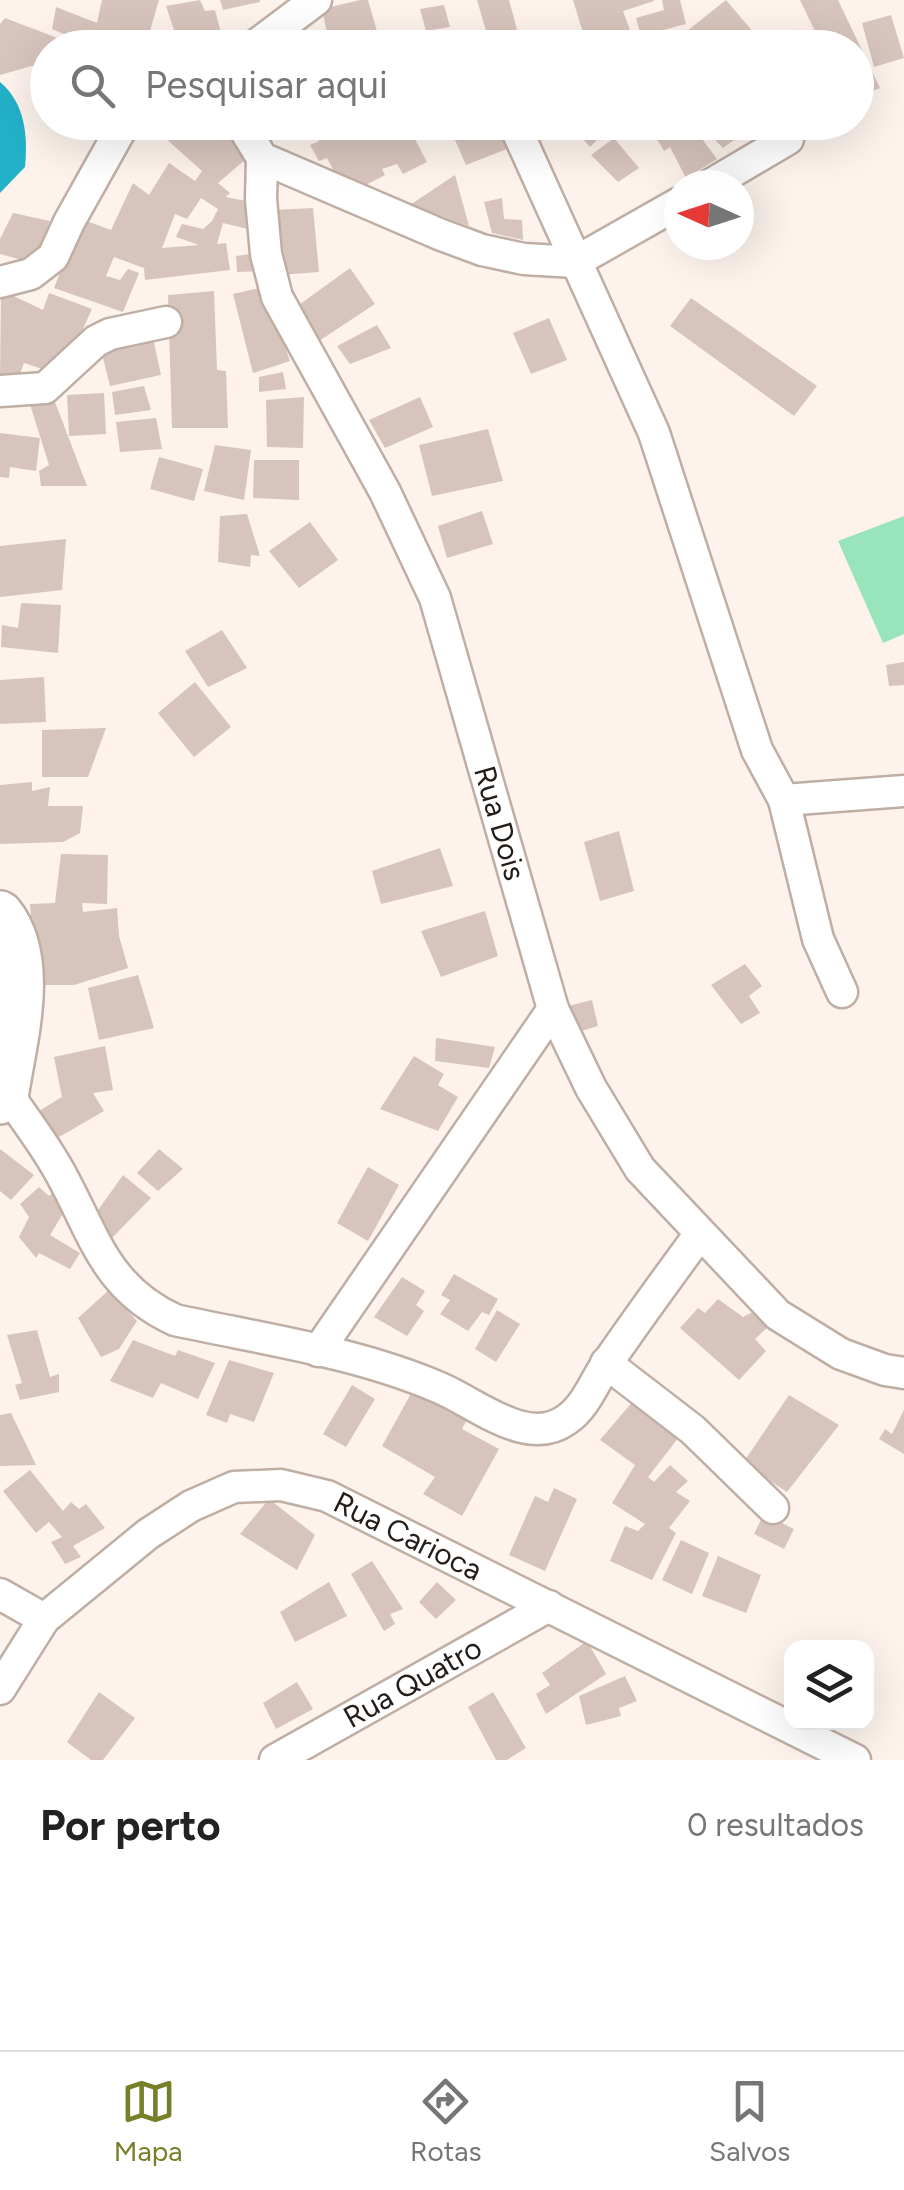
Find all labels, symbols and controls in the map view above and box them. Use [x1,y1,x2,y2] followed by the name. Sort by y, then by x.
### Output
[30,30,874,140] search box
[65,58,120,113] icon: search
[145,62,388,108] text: Pesquisar aqui
[664,170,754,260] north arrow
[466,762,534,884] street label: Rua Dois
[328,1483,488,1589] street label: Rua Carioca
[337,1629,488,1736] street label: Rua Quatro
[784,1640,874,1730] map controls
[784,1640,874,1730] button: layers
[40,1800,221,1851] text: Por perto
[687,1806,864,1844] text: 0 resultados
[114,2074,183,2168] tab: Mapa
[410,2074,482,2168] tab: Rotas
[709,2074,790,2168] tab: Salvos

